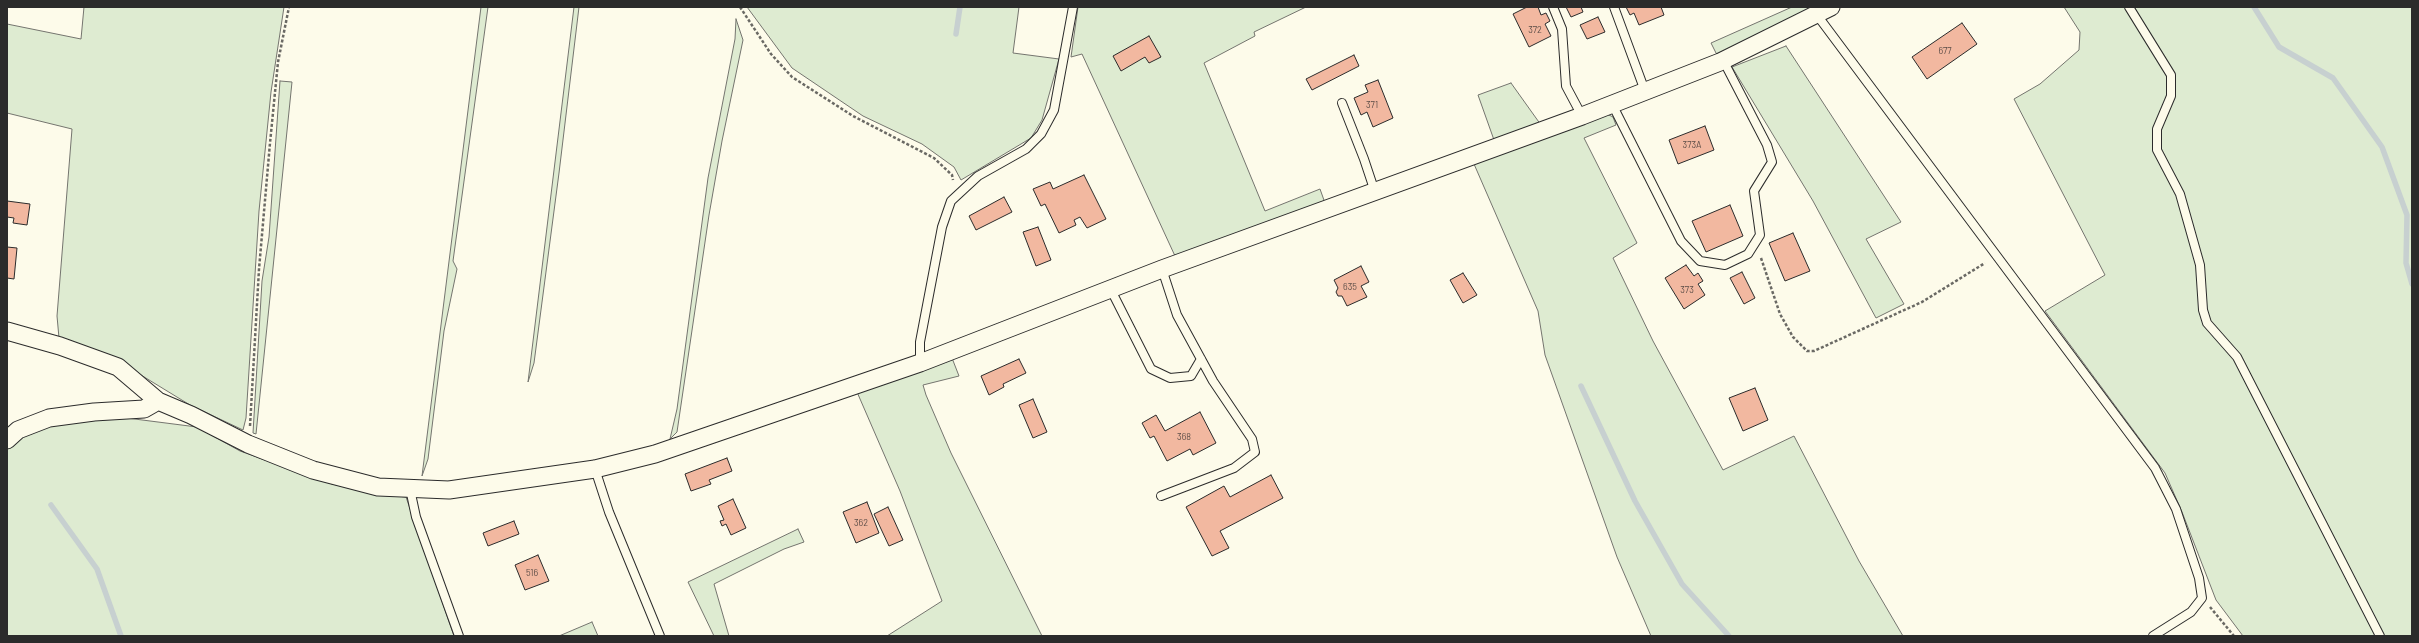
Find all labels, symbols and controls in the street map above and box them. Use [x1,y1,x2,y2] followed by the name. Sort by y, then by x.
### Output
[1528,25,1542,35] house number: 372
[1938,46,1952,56] house number: 677
[1366,100,1378,110] house number: 371
[1683,140,1701,150] house number: 373A
[1343,282,1357,292] house number: 635
[1680,285,1694,295] house number: 373
[1177,432,1191,442] house number: 368
[854,518,868,528] house number: 362
[526,568,538,578] house number: 516

